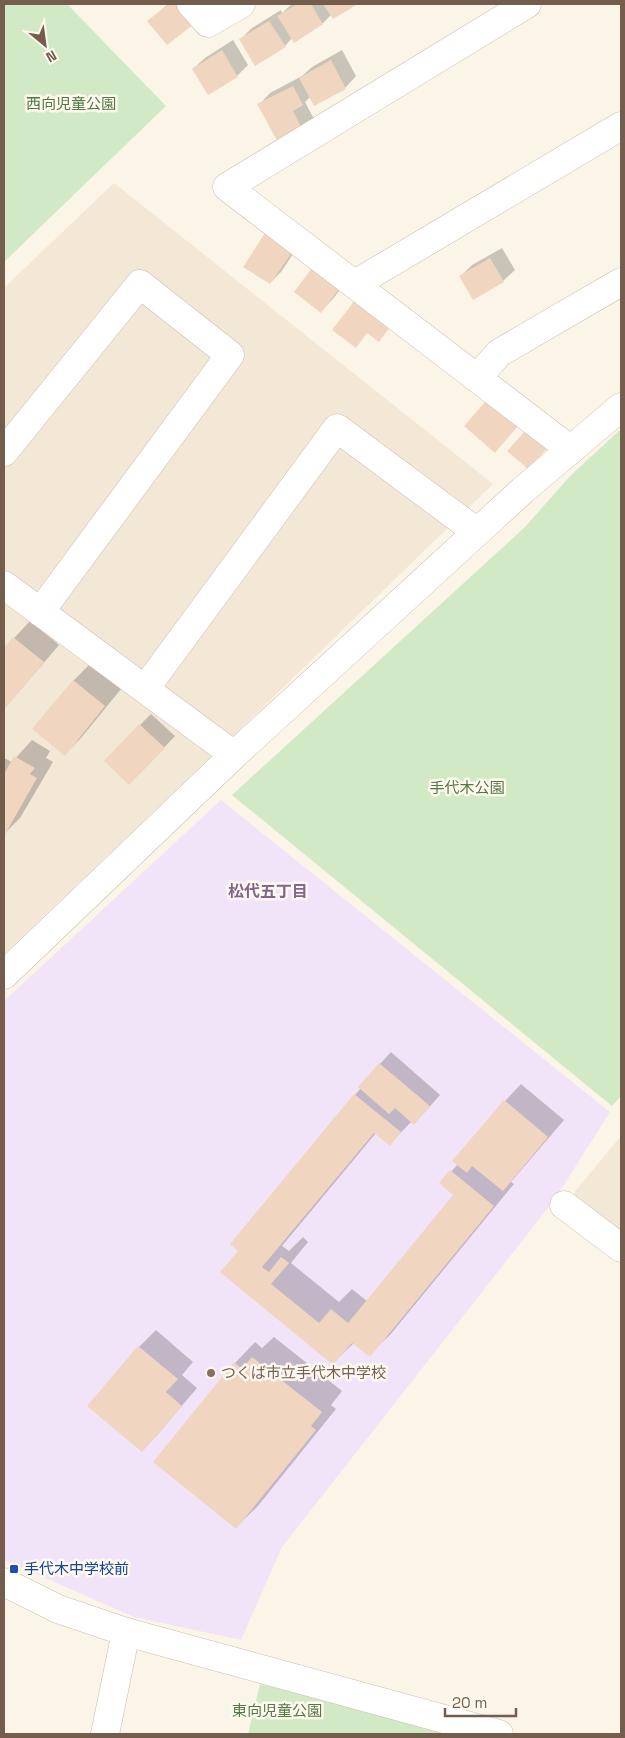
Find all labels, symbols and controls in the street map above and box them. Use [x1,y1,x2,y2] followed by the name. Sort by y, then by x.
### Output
[20,20,70,70] north arrow
[43,46,60,67] text: N
[26,94,116,113] park label: 西向児童公園
[429,778,505,797] park label: 手代木公園
[228,881,308,902] district label: 松代五丁目
[221,1363,386,1382] place label: つくば市立手代木中学校
[205,1367,217,1379] marker: つくば市立手代木中学校
[24,1559,129,1578] place label: 手代木中学校前
[8,1563,20,1575] marker: 手代木中学校前
[445,1686,516,1718] scale bar
[452,1693,487,1712] text: 20 m
[232,1701,322,1720] park label: 東向児童公園

